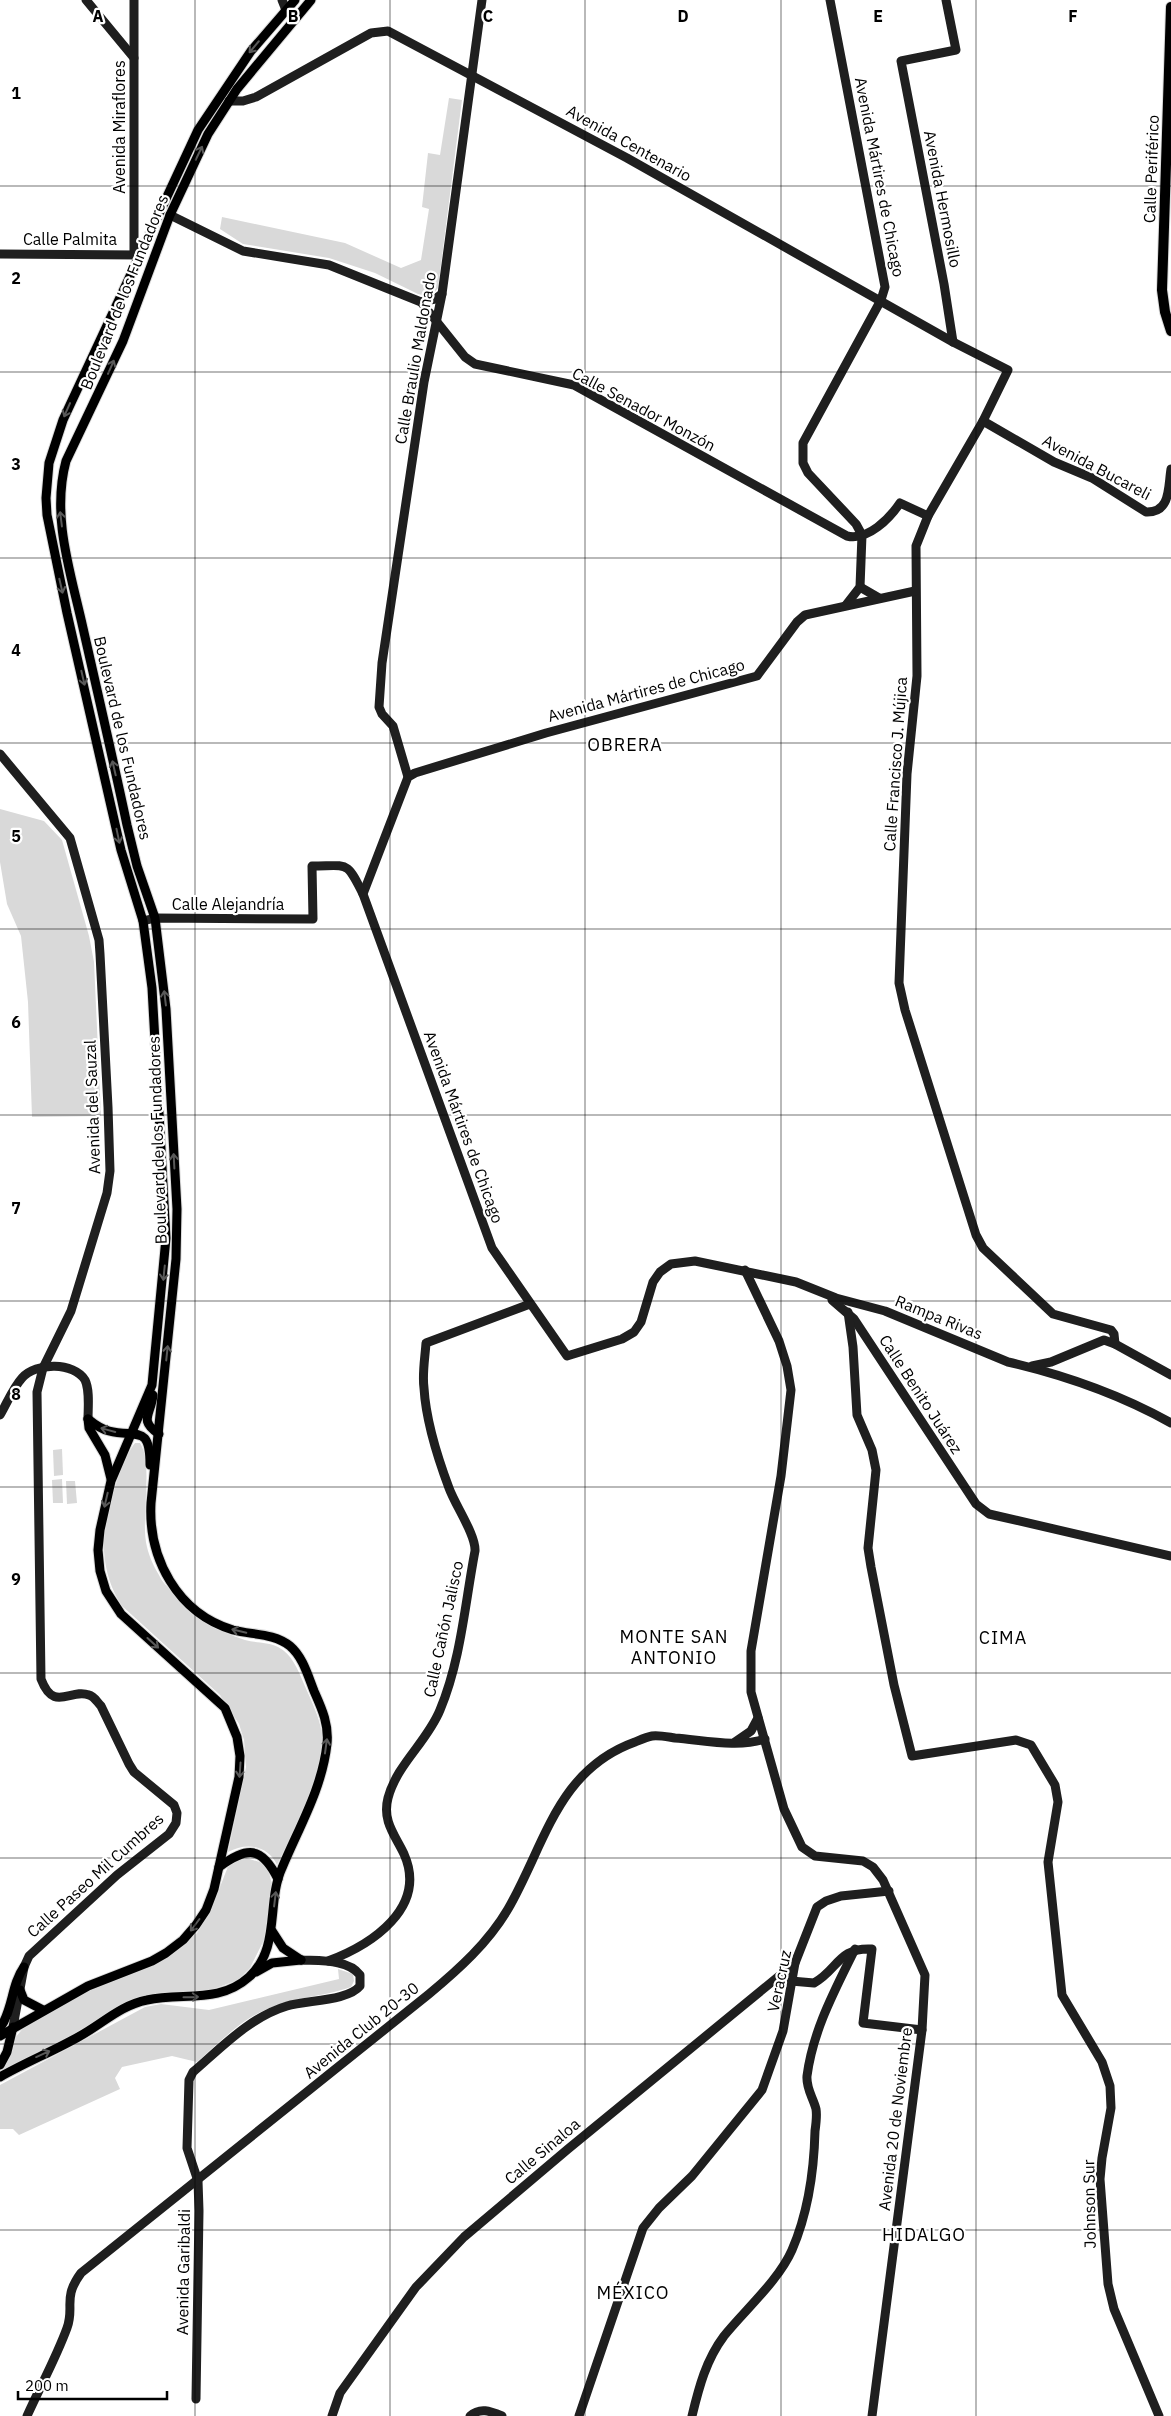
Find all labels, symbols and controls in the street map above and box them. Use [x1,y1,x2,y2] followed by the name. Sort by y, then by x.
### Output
[93,6,104,26] text: A
[288,6,299,26] text: B
[483,6,493,26] text: C
[677,6,689,26] text: D
[873,6,883,26] text: E
[1068,6,1078,26] text: F
[249,40,260,53] one-way arrow
[109,60,129,194] street label: Avenida Miraflores
[851,75,909,279] street label: Avenida Mártires de Chicago
[11,83,21,103] text: 1
[563,100,695,186] street label: Avenida Centenario
[1139,114,1163,224] street label: Calle Periférico
[920,129,966,269] street label: Avenida Hermosillo
[195,146,204,161] one-way arrow
[76,192,172,392] street label: Boulevard de los Fundadores
[23,229,118,249] street label: Calle Palmita
[11,268,21,288] text: 2
[390,270,440,446] street label: Calle Braulio Maldonado
[107,360,117,375] one-way arrow
[569,363,719,455] street label: Calle Senador Monzón
[62,402,72,417] one-way arrow
[1039,430,1155,504] street label: Avenida Bucareli
[11,454,21,474] text: 3
[56,511,66,527] one-way arrow
[57,577,66,593] one-way arrow
[90,634,156,842] street label: Boulevard de los Fundadores
[11,640,21,660] text: 4
[545,654,747,726] street label: Avenida Mártires de Chicago
[78,669,88,685] one-way arrow
[879,676,911,852] street label: Calle Francisco J. Mújica
[587,733,663,756] district label: OBRERA
[109,760,119,776] one-way arrow
[11,826,21,846] text: 5
[114,828,123,844] one-way arrow
[172,894,285,914] street label: Calle Alejandría
[160,991,170,1007] one-way arrow
[11,1012,21,1032] text: 6
[420,1028,508,1226] street label: Avenida Mártires de Chicago
[143,1035,171,1245] street label: Boulevard de los Fundadores
[80,1039,104,1175] street label: Avenida del Sauzal
[169,1153,178,1169] one-way arrow
[11,1198,21,1218] text: 7
[159,1264,169,1280] one-way arrow
[892,1290,986,1344] street label: Rampa Rivas
[875,1331,967,1457] street label: Calle Benito Juárez
[162,1345,172,1361] one-way arrow
[11,1384,21,1404] text: 8
[101,1425,117,1434] one-way arrow
[101,1492,110,1508] one-way arrow
[419,1559,467,1699] street label: Calle Cañón Jalisco
[11,1569,21,1589] text: 9
[620,1625,728,1669] district label: MONTE SAN ANTONIO
[231,1626,247,1635] one-way arrow
[979,1626,1027,1649] district label: CIMA
[146,1637,159,1648] one-way arrow
[321,1738,331,1754] one-way arrow
[235,1762,244,1778] one-way arrow
[23,1808,167,1942] street label: Calle Paseo Mil Cumbres
[270,1891,280,1907] one-way arrow
[190,1918,200,1932] one-way arrow
[763,1948,795,2014] street label: Veracruz
[299,1977,423,2083] street label: Avenida Club 20-30
[182,1992,199,2002] one-way arrow
[874,2026,916,2212] street label: Avenida 20 de Noviembre
[35,2048,50,2058] one-way arrow
[500,2113,584,2188] street label: Calle Sinaloa
[1078,2159,1100,2249] street label: Johnson Sur
[172,2209,194,2335] street label: Avenida Garibaldi
[882,2223,966,2246] district label: HIDALGO
[596,2281,670,2304] district label: MÉXICO
[18,2368,166,2400] scale bar
[25,2376,69,2395] text: 200 m

